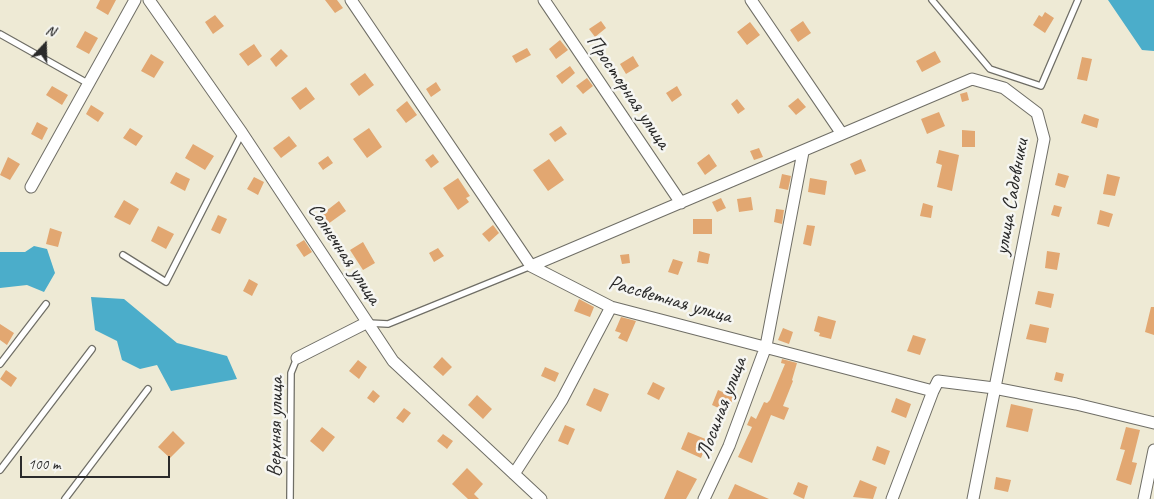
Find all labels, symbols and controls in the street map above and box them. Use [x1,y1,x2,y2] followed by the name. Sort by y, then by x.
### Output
[20,20,70,70] north arrow
[43,21,58,40] text: N
[580,30,676,154] street label: Просторная улица
[989,137,1035,257] street label: улица Садовники
[302,198,386,310] street label: Солнечная улица
[606,270,734,330] street label: Рассветная улица
[691,354,753,462] street label: Лосиная улица
[263,377,289,477] street label: Верхняя улица
[22,446,172,478] scale bar
[28,455,60,474] text: 100 m

